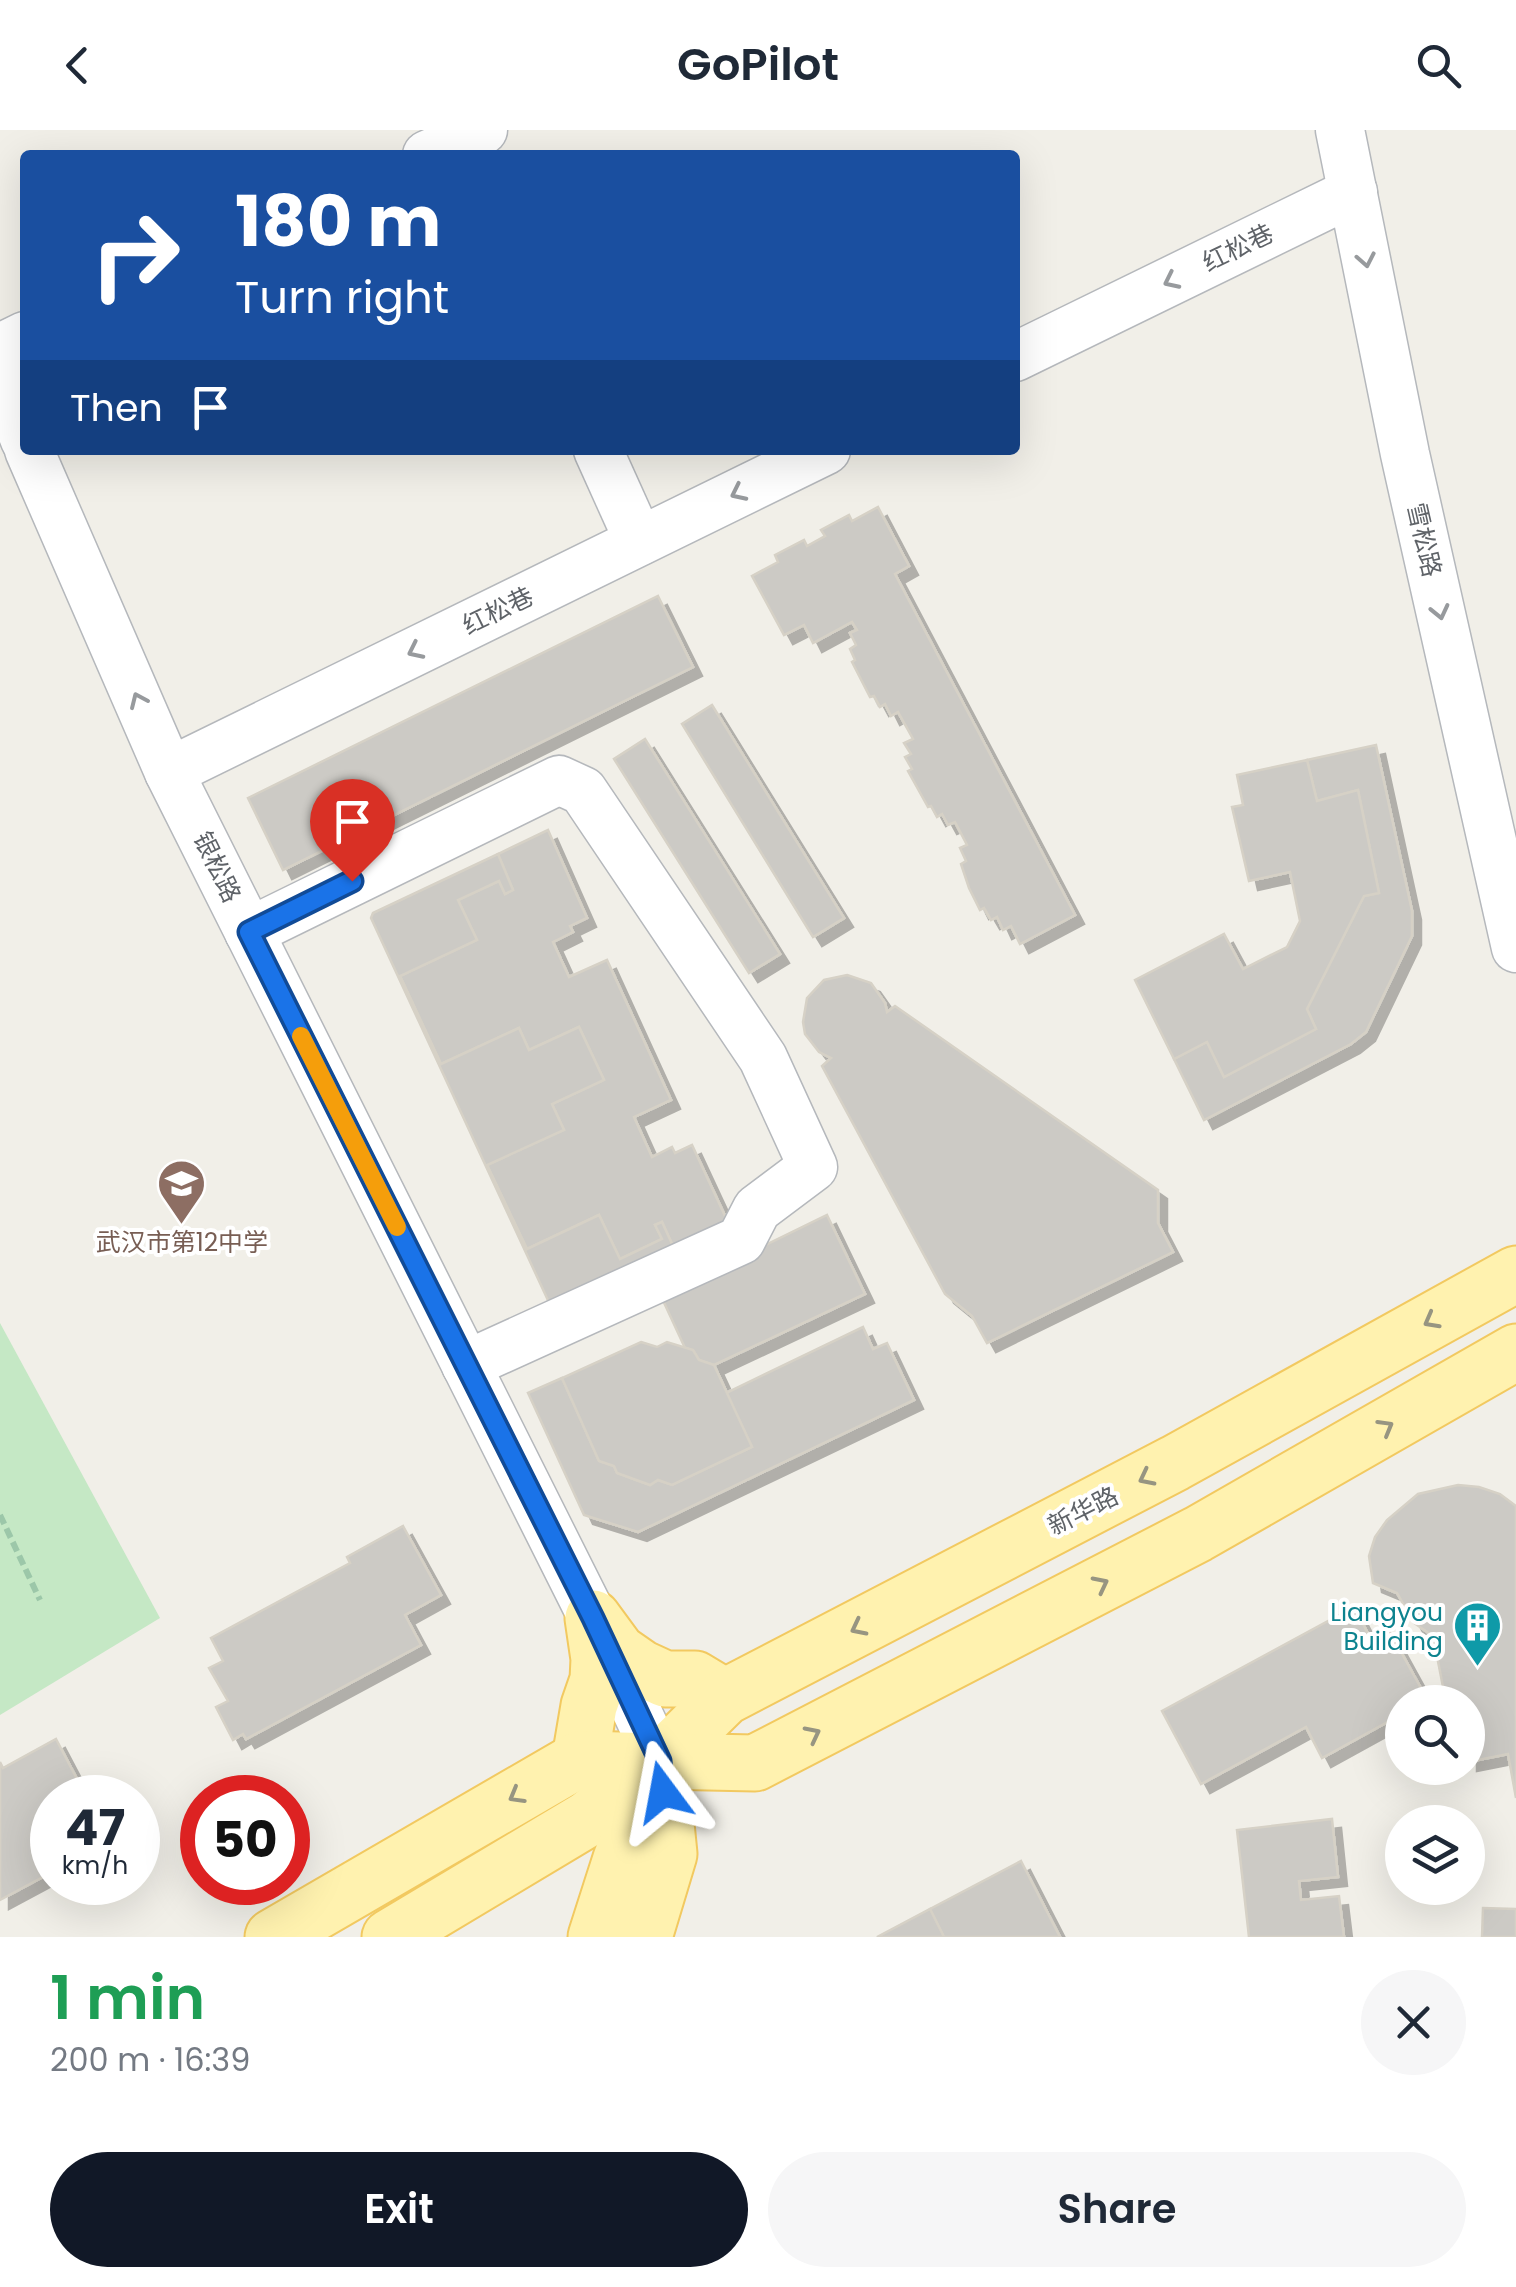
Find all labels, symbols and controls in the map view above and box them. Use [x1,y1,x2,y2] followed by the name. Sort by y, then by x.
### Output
[677,33,839,96] text: GoPilot
[50,38,105,93] icon: back
[1411,38,1466,93] icon: search
[235,172,441,271] text: 180 m
[70,190,200,320] icon: right
[1197,216,1279,280] street label: 红松巷
[1355,251,1376,268] one-way arrow
[235,266,449,329] text: Turn right
[1163,269,1181,288] one-way arrow
[183,380,238,435] icon: arrive
[70,381,163,434] text: Then
[731,481,749,500] one-way arrow
[1399,500,1449,580] street label: 雪松路
[457,579,539,643] street label: 红松巷
[1429,603,1450,620] one-way arrow
[407,639,425,659] one-way arrow
[130,692,150,710] one-way arrow
[310,779,395,882] pin
[325,794,380,849] icon: arrive
[185,826,249,908] street label: 银松路
[156,1158,208,1226] school or university icon: 武汉市第12中学
[96,1225,268,1260] place label: 武汉市第12中学
[1423,1309,1441,1329] one-way arrow
[1375,1419,1393,1439] one-way arrow
[1139,1466,1157,1485] one-way arrow
[1042,1478,1124,1544] street label: 新华路
[1091,1577,1109,1596] one-way arrow
[1330,1595,1443,1659] place label: Liangyou Building
[1452,1600,1504,1668] building icon: Liangyou Building
[850,1616,868,1635] one-way arrow
[1385,1685,1485,1905] map controls
[1385,1685,1485,1785] button: search
[802,1727,820,1746] one-way arrow
[611,1740,715,1844] position arrow
[180,1775,310,1905] speed limit sign: 50
[509,1784,527,1803] one-way arrow
[65,1792,125,1863] text: 47
[1385,1805,1485,1905] button: layers
[62,1848,128,1883] text: km/h
[50,1956,205,2040] text: 1 min
[1361,1970,1466,2075] button: close
[50,2037,250,2082] text: 200 m · 16:39
[50,2152,748,2267] button: Exit
[768,2152,1466,2267] button: Share

